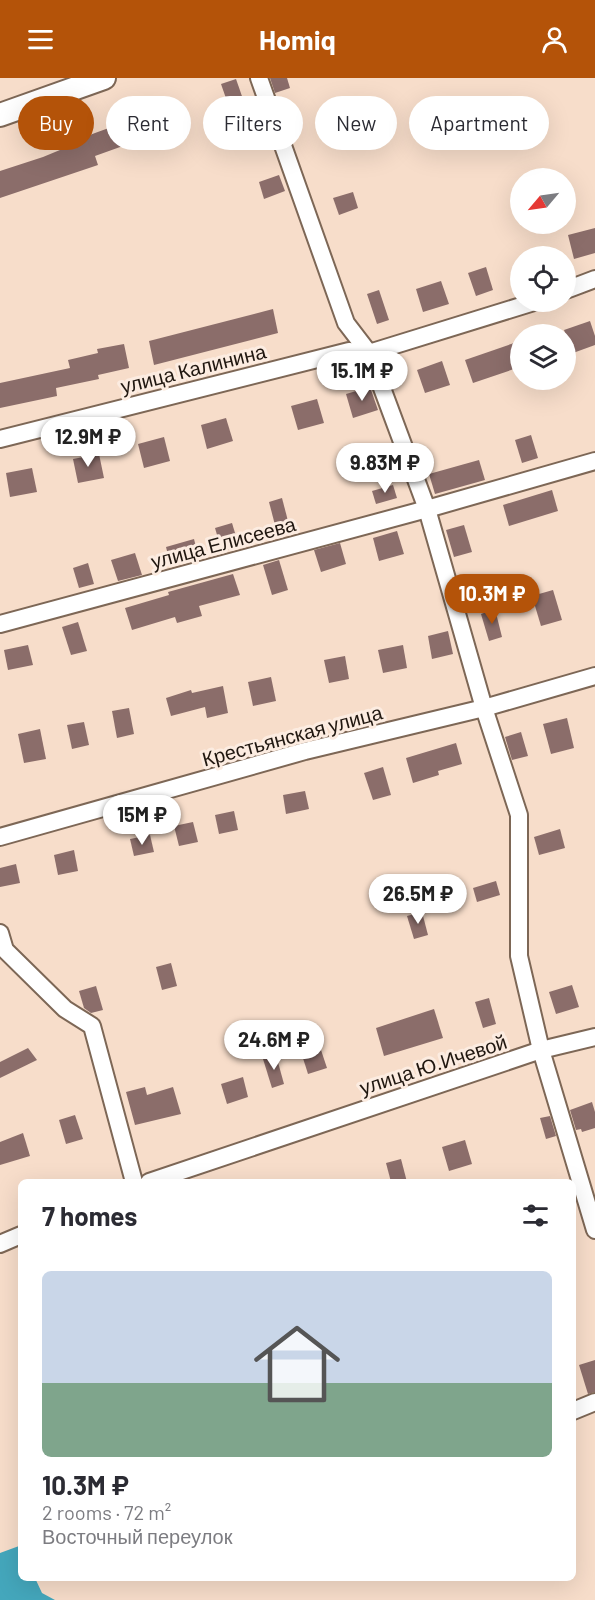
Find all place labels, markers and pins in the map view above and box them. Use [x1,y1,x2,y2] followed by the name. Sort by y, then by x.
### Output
[307,351,417,402] pin: 15.1M ₽
[33,417,143,468] pin: 12.9M ₽
[330,443,440,494] pin: 9.83M ₽
[437,574,547,625] pin: 10.3M ₽
[100,795,184,846] pin: 15M ₽
[363,874,473,925] pin: 26.5M ₽
[219,1020,329,1071] pin: 24.6M ₽

